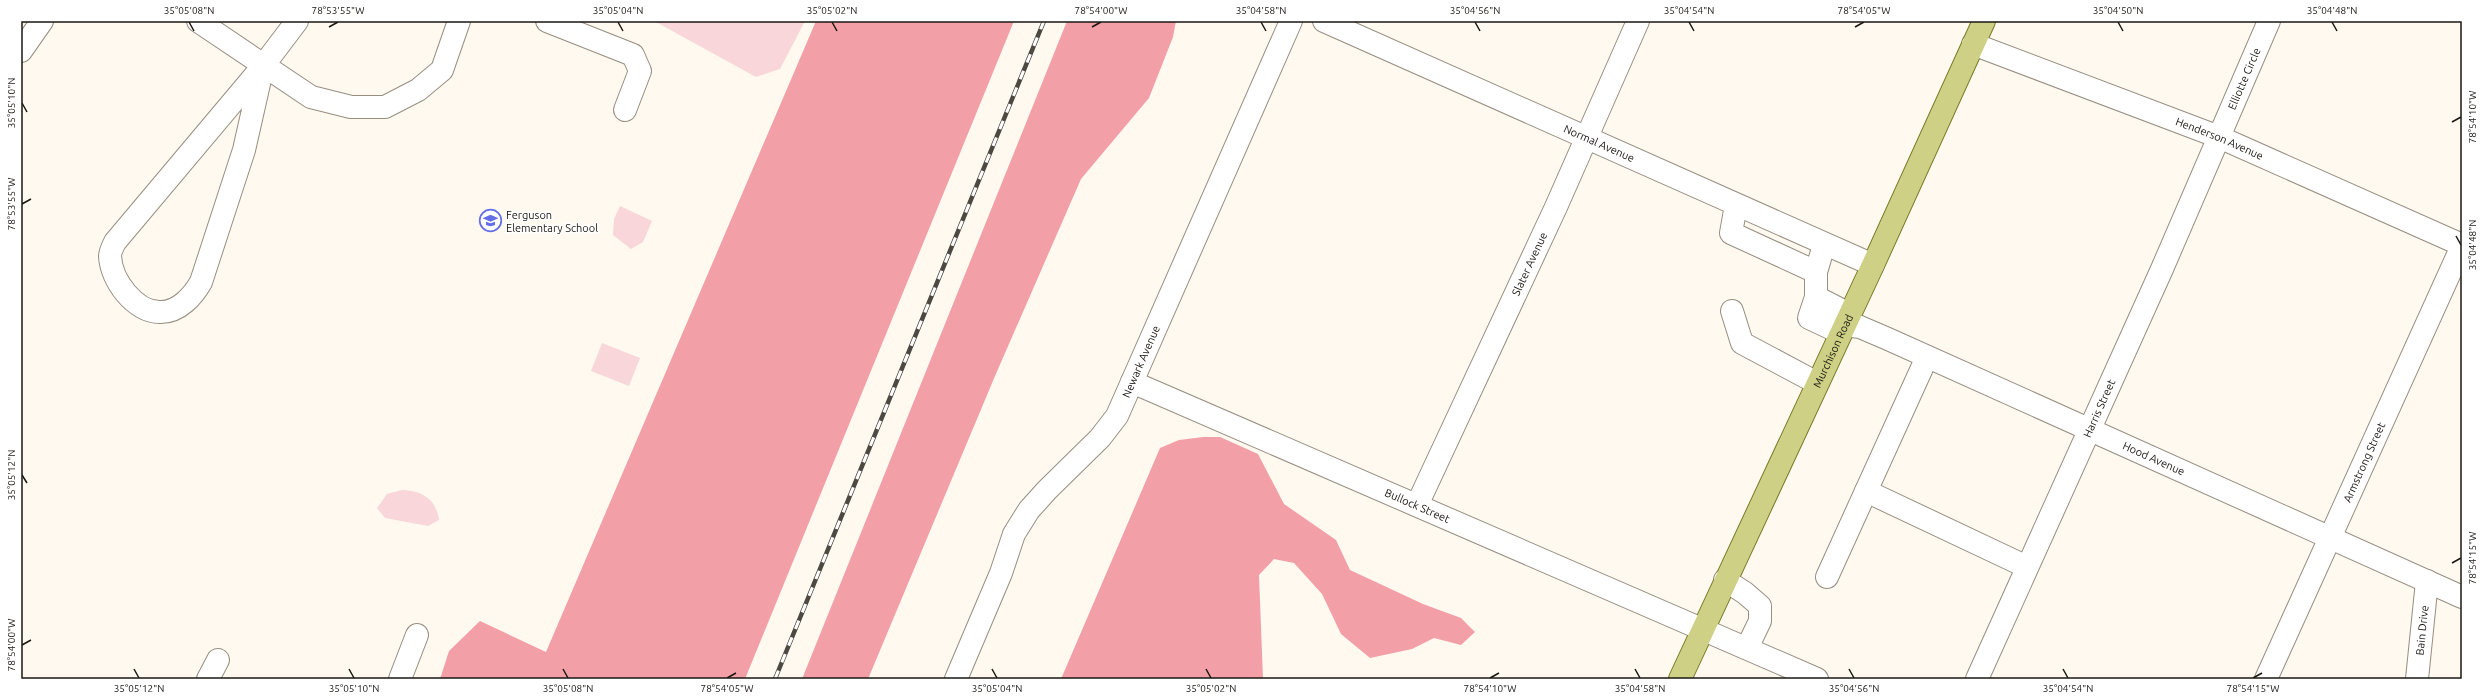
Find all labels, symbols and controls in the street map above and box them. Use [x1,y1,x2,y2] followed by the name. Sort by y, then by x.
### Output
[164,5,214,16] text: 35°05'08"N
[312,5,364,16] text: 78°53'55"W
[593,5,643,16] text: 35°05'04"N
[807,5,857,16] text: 35°05'02"N
[1075,5,1127,16] text: 78°54'00"W
[1236,5,1286,16] text: 35°04'58"N
[1450,5,1500,16] text: 35°04'56"N
[1664,5,1714,16] text: 35°04'54"N
[1838,5,1890,16] text: 78°54'05"W
[2093,5,2143,16] text: 35°04'50"N
[2307,5,2357,16] text: 35°04'48"N
[2225,46,2263,111] street label: Elliotte Circle
[6,78,17,128] text: 35°05'10"N
[2467,91,2478,143] text: 78°54'10"W
[2174,115,2265,162] street label: Henderson Avenue
[1562,122,1636,164] street label: Normal Avenue
[6,178,17,230] text: 78°53'55"W
[477,208,503,234] school or university icon: Ferguson Elementary School
[506,209,598,234] place label: Ferguson Elementary School
[2467,220,2478,270] text: 35°04'48"N
[1510,230,1549,298] street label: Slater Avenue
[1811,312,1855,389] street label: Murchison Road
[1120,324,1162,399] street label: Newark Avenue
[2081,377,2118,439] street label: Harris Street
[2341,420,2388,504] street label: Armstrong Street
[2121,439,2187,478] street label: Hood Avenue
[6,450,17,500] text: 35°05'12"N
[1383,486,1452,525] street label: Bullock Street
[2467,532,2478,584] text: 78°54'15"W
[2413,605,2430,656] street label: Bain Drive
[6,619,17,671] text: 78°54'00"W
[114,683,164,694] text: 35°05'12"N
[329,683,379,694] text: 35°05'10"N
[543,683,593,694] text: 35°05'08"N
[701,683,753,694] text: 78°54'05"W
[972,683,1022,694] text: 35°05'04"N
[1186,683,1236,694] text: 35°05'02"N
[1464,683,1516,694] text: 78°54'10"W
[1615,683,1665,694] text: 35°04'58"N
[1829,683,1879,694] text: 35°04'56"N
[2043,683,2093,694] text: 35°04'54"N
[2227,683,2279,694] text: 78°54'15"W

